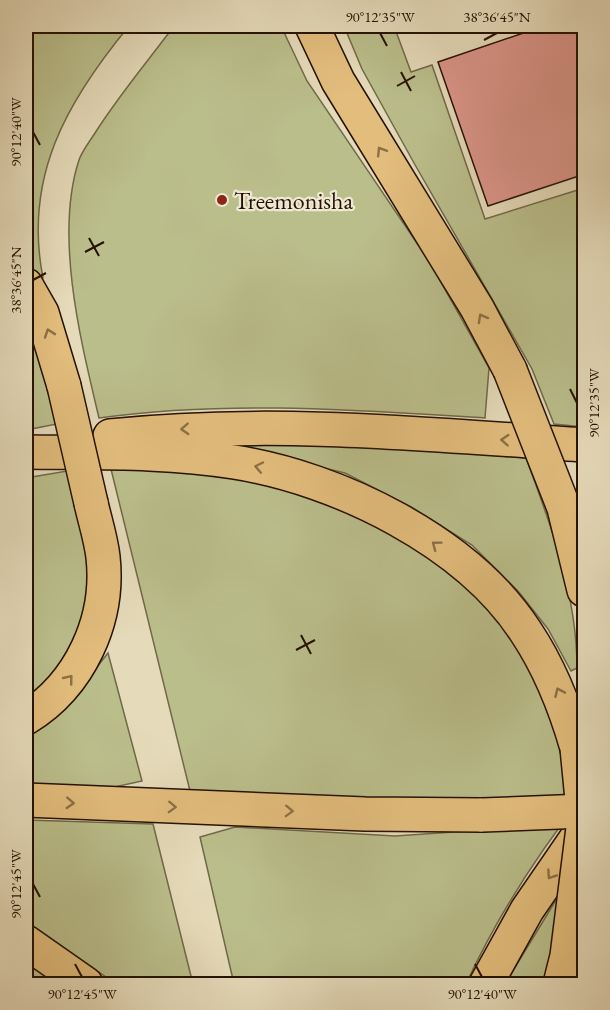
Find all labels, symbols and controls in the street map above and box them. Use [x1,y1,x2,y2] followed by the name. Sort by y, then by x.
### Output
[345,7,415,26] text: 90°12'35"W
[463,7,531,26] text: 38°36'45"N
[6,97,25,167] text: 90°12'40"W
[377,147,389,157] one-way arrow
[234,185,353,216] place label: Treemonisha
[215,193,229,207] marker: Treemonisha
[6,246,25,314] text: 38°36'45"N
[478,314,489,324] one-way arrow
[44,328,57,339] one-way arrow
[584,368,603,438] text: 90°12'35"W
[180,422,189,435] one-way arrow
[501,433,510,446] one-way arrow
[254,461,264,474] one-way arrow
[432,541,443,552] one-way arrow
[61,675,72,686] one-way arrow
[554,688,566,699] one-way arrow
[66,796,75,809] one-way arrow
[168,800,177,813] one-way arrow
[284,804,293,817] one-way arrow
[6,849,25,919] text: 90°12'45"W
[547,868,558,879] one-way arrow
[47,984,117,1003] text: 90°12'45"W
[447,984,517,1003] text: 90°12'40"W

